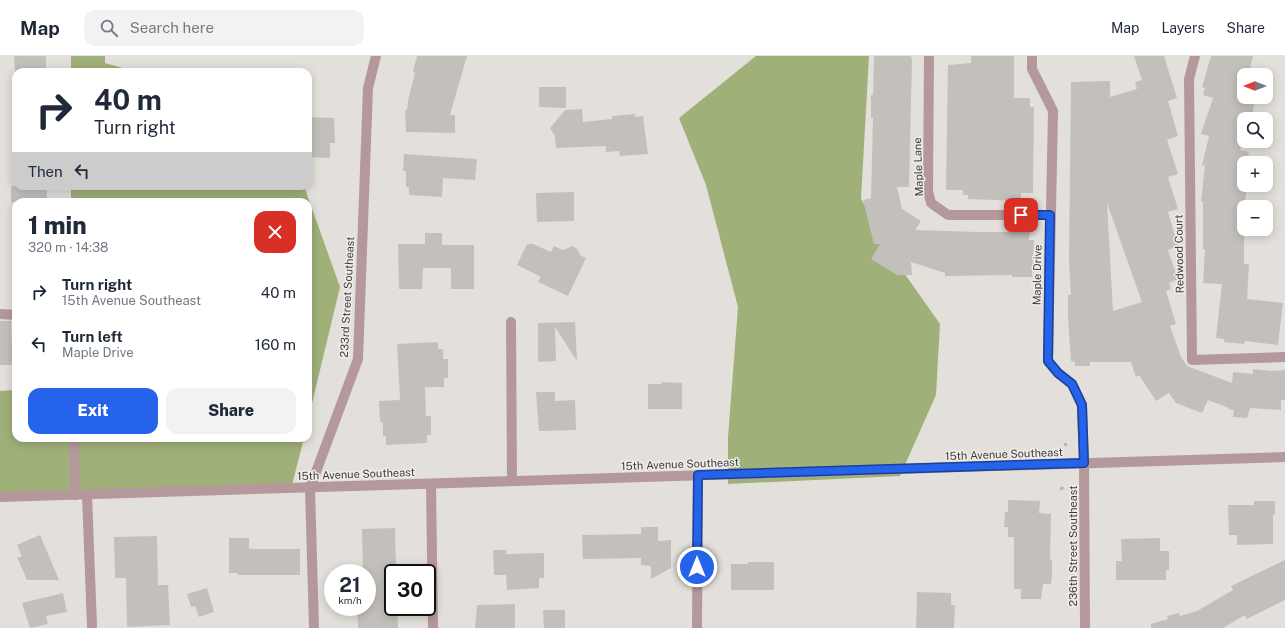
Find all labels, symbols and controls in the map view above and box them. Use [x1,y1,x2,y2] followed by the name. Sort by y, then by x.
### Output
[84,10,364,46] search box
[20,17,60,39] text: Map
[98,17,120,39] icon: search
[130,19,214,36] text: Search here
[1111,20,1139,36] text: Map
[1161,20,1205,36] text: Layers
[1227,20,1265,36] text: Share
[1237,68,1273,104] north arrow
[1237,68,1273,236] map controls
[94,83,162,116] text: 40 m
[28,84,80,136] icon: right
[1237,112,1273,148] button: search
[94,117,176,138] text: Turn right
[911,137,925,197] street label: Maple Lane
[1237,156,1273,192] button: +
[71,160,93,182] icon: left
[28,163,63,180] text: Then
[1004,198,1038,232] pin
[1237,200,1273,236] button: −
[1010,204,1032,226] icon: arrive
[28,211,87,239] text: 1 min
[254,211,296,253] button: close
[1172,214,1186,294] street label: Redwood Court
[338,236,356,358] street label: 233rd Street Southeast
[28,240,108,255] text: 320 m · 14:38
[1030,245,1044,305] street label: Maple Drive
[62,276,132,293] text: Turn right
[28,281,50,303] icon: right
[261,284,296,301] text: 40 m
[62,293,201,308] text: 15th Avenue Southeast
[62,328,123,345] text: Turn left
[28,333,50,355] icon: left
[255,336,296,353] text: 160 m
[62,345,134,360] text: Maple Drive
[28,388,158,434] button: Exit
[166,388,296,434] button: Share
[945,446,1063,462] street label: 15th Avenue Southeast
[621,456,739,472] street label: 15th Avenue Southeast
[297,466,415,482] street label: 15th Avenue Southeast
[1067,486,1079,606] street label: 236th Street Southeast
[676,546,718,588] position arrow
[384,564,436,616] speed limit sign: 30
[339,573,361,597] text: 21
[338,594,362,606] text: km/h

